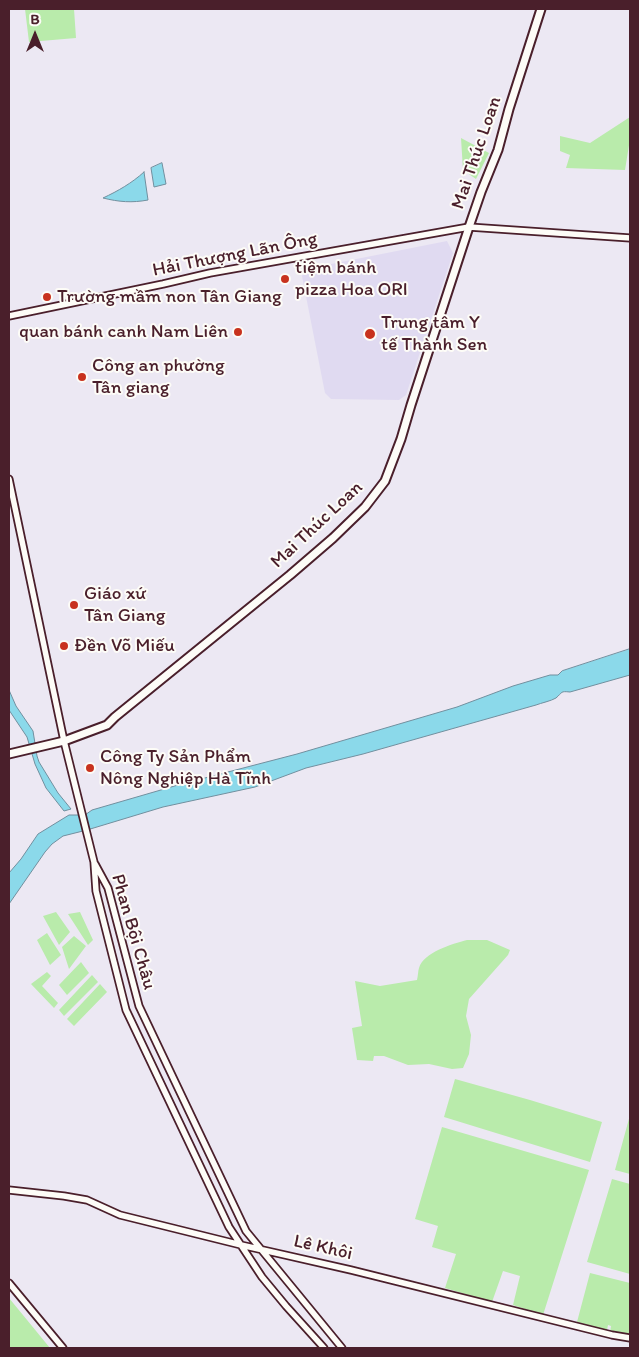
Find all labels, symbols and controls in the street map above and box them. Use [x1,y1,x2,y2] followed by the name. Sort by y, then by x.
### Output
[10,10,60,60] north arrow
[30,11,40,28] text: B
[447,94,507,212] street label: Mai Thúc Loan
[151,228,319,282] street label: Hải Thượng Lãn Ông
[295,257,408,301] place label: tiệm bánh pizza Hoa ORI
[279,273,291,285] marker: tiệm bánh pizza Hoa ORI
[57,286,282,308] place label: Trường mầm non Tân Giang
[41,291,53,303] marker: Trường mầm non Tân Giang
[381,312,487,356] place label: Trung tâm Y tế Thành Sen
[19,321,228,343] place label: quan bánh canh Nam Liên
[232,326,244,338] marker: quan bánh canh Nam Liên
[363,327,377,341] marker: Trung tâm Y tế Thành Sen
[92,355,225,399] place label: Công an phường Tân giang
[76,371,88,383] marker: Công an phường Tân giang
[266,477,368,573] street label: Mai Thúc Loan
[84,583,165,627] place label: Giáo xứ Tân Giang
[68,599,80,611] marker: Giáo xứ Tân Giang
[74,635,175,657] place label: Đền Võ Miếu
[58,640,70,652] marker: Đền Võ Miếu
[100,746,271,790] place label: Công Ty Sản Phẩm Nông Nghiệp Hà Tĩnh
[84,762,96,774] marker: Công Ty Sản Phẩm Nông Nghiệp Hà Tĩnh
[106,871,160,993] street label: Phan Bội Châu
[291,1230,355,1266] street label: Lê Khôi

